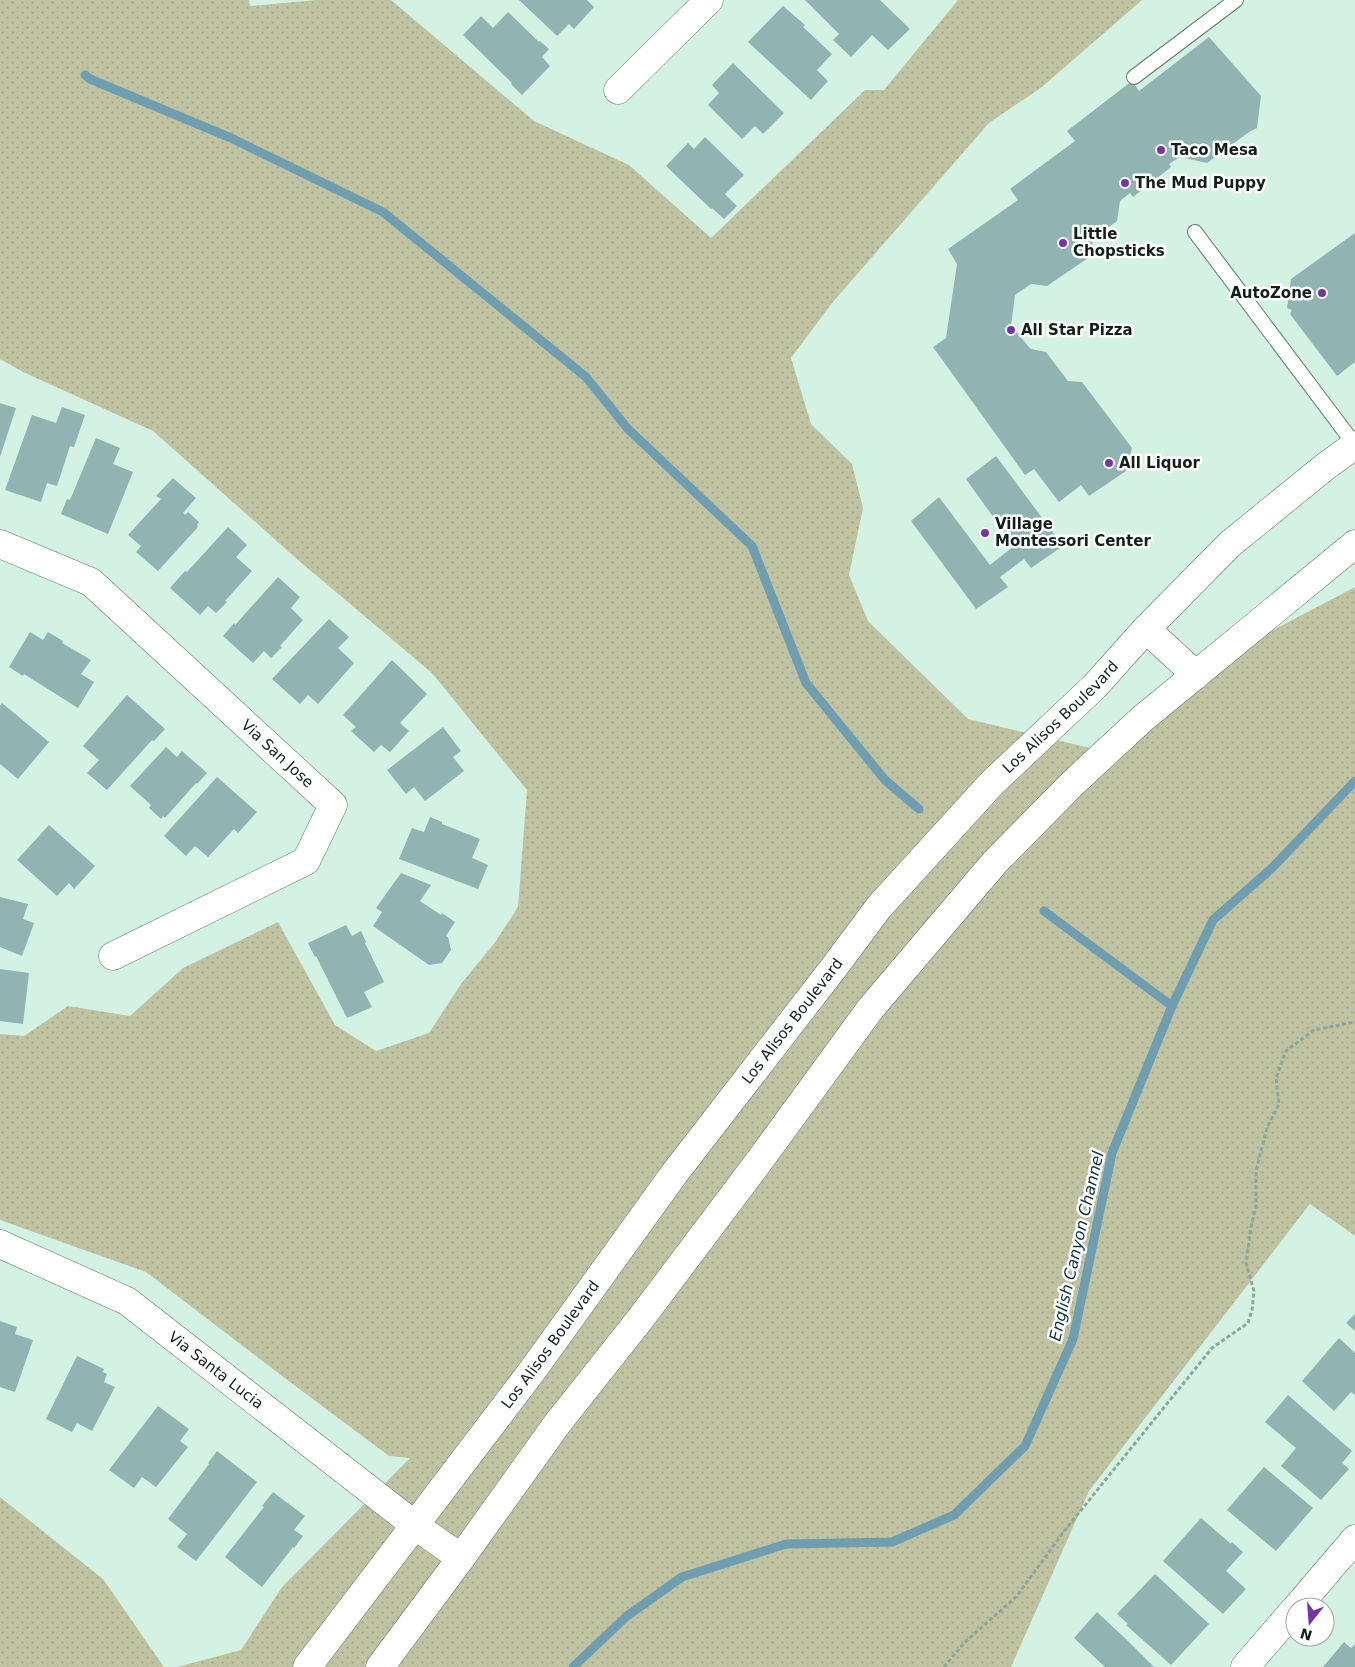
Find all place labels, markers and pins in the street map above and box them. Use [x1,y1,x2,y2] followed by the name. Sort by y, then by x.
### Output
[1171,141,1258,159] place label: Taco Mesa
[1155,144,1167,156] marker: Taco Mesa
[1135,174,1266,192] place label: The Mud Puppy
[1119,177,1131,189] marker: The Mud Puppy
[1073,225,1165,260] place label: Little Chopsticks
[1057,237,1069,249] marker: Little Chopsticks
[1230,284,1312,302] place label: AutoZone
[1316,287,1328,299] marker: AutoZone
[1021,321,1133,339] place label: All Star Pizza
[1005,324,1017,336] marker: All Star Pizza
[1119,454,1201,472] place label: All Liquor
[1103,457,1115,469] marker: All Liquor
[995,515,1151,550] place label: Village Montessori Center
[979,527,991,539] marker: Village Montessori Center

